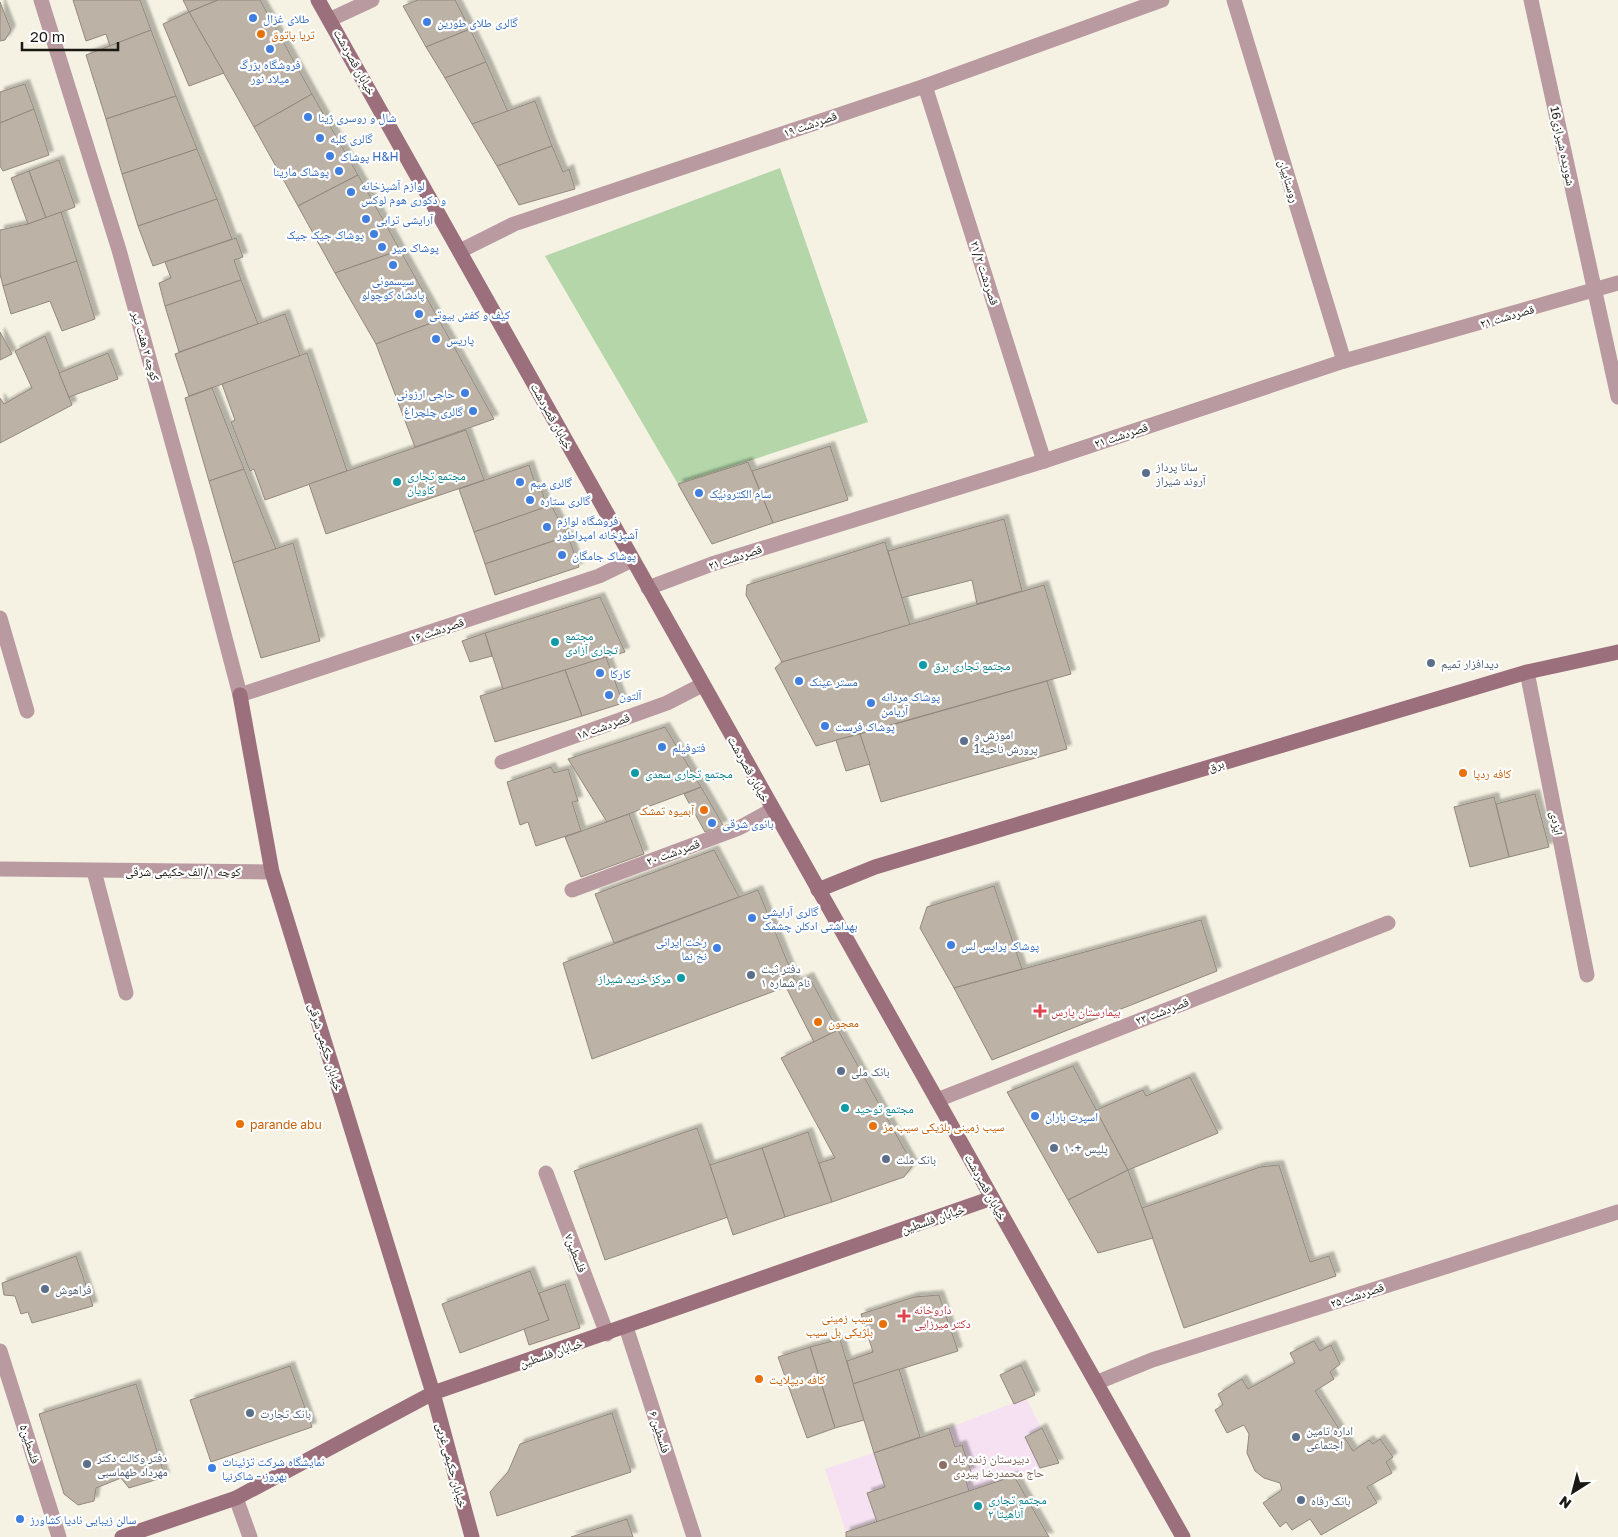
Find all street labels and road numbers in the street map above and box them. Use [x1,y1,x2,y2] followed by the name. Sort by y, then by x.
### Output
[330,26,379,98] street label: خیابان قصردشت
[1547,105,1579,187] street label: شوریده شیرازی16
[781,108,839,140] street label: قصردشت ۱۹
[1275,158,1303,205] street label: روستاییان
[968,239,1002,307] street label: قصردشت ۲۱/۲
[1478,301,1536,331] street label: قصردشت ۲۱
[128,308,163,383] street label: کوچه ۲ هفت تیر
[527,380,576,452] street label: خیابان قصردشت
[1092,419,1150,451] street label: قصردشت ۲۱
[706,541,764,573] street label: قصردشت ۲۱
[408,614,466,646] street label: قصردشت ۱۶
[574,709,632,743] street label: قصردشت ۱۸
[724,733,773,805] street label: خیابان قصردشت
[1206,756,1226,775] street label: برق
[1547,810,1567,836] street label: ایزدی
[644,835,702,869] street label: قصردشت ۲۰
[125,864,241,879] street label: کوچه ۱/الف حکیمی شرقی
[1133,994,1191,1028] street label: قصردشت ۲۳
[305,1001,347,1093] street label: خیابان حکیمی شرقی
[961,1151,1010,1223] street label: خیابان قصردشت
[899,1201,967,1237] street label: خیابان فلسطین
[562,1232,590,1275] street label: ۷فلسطین
[1328,1279,1386,1311] street label: قصردشت ۲۵
[517,1335,585,1371] street label: خیابان فلسطین
[646,1409,674,1455] street label: فلسطین ۶
[433,1421,471,1510] street label: خیابان حکیمی غربی
[16,1423,43,1466] street label: فلسطین۵

